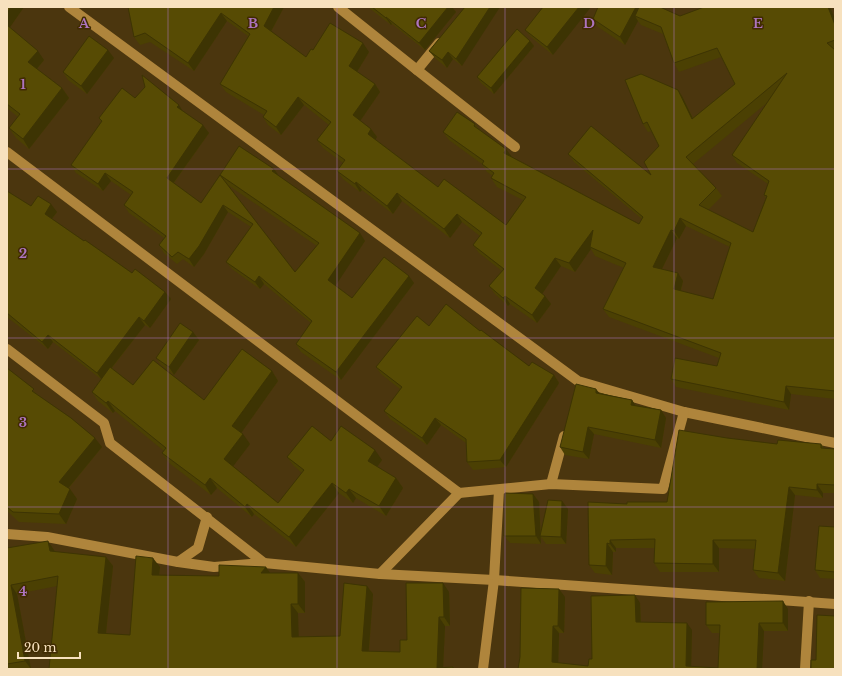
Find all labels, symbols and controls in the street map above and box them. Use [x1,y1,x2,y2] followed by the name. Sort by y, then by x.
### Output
[78,15,90,32] text: A
[248,15,258,32] text: B
[416,15,427,32] text: C
[583,15,595,32] text: D
[753,15,763,32] text: E
[20,76,26,93] text: 1
[19,245,27,262] text: 2
[19,414,27,431] text: 3
[19,583,28,600] text: 4
[18,634,80,660] scale bar
[24,640,56,655] text: 20 m

